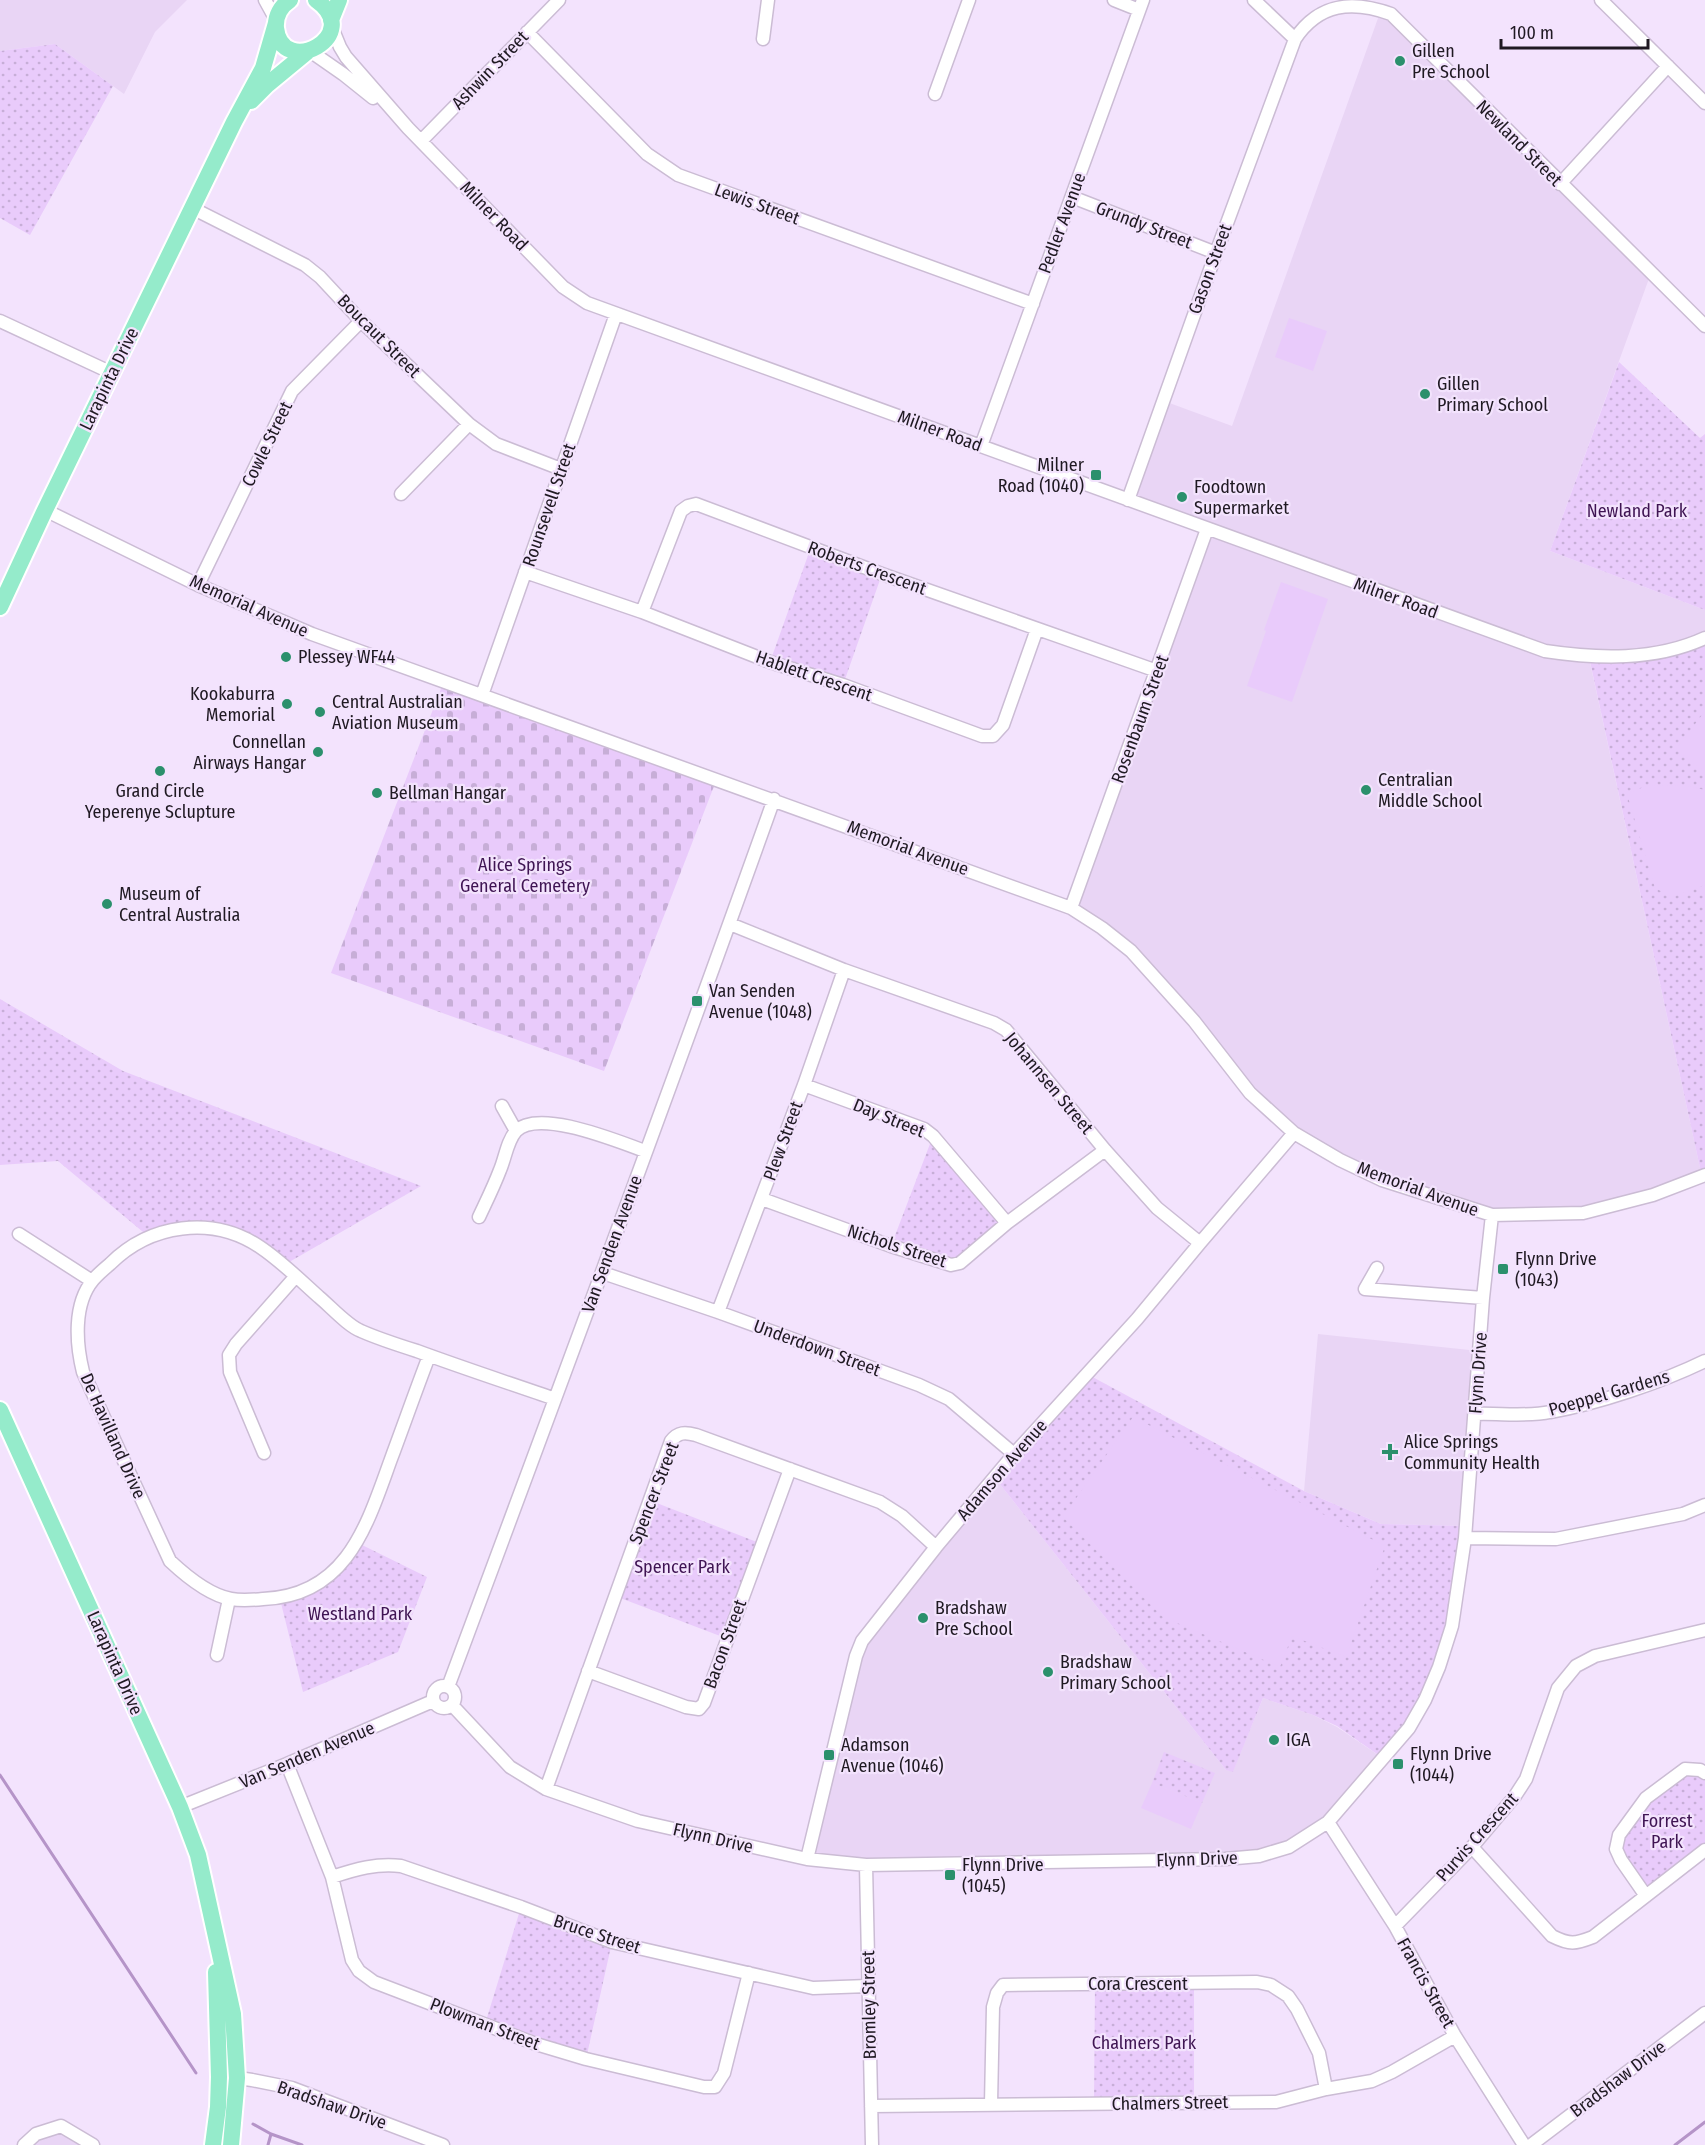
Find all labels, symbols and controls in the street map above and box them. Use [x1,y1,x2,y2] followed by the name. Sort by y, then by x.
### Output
[1501,12,1648,50] scale bar
[1510,22,1554,44] text: 100 m
[447,26,533,114] street label: Ashwin Street
[1412,40,1490,83] place label: Gillen Pre School
[1393,54,1407,68] marker: Gillen Pre School
[1471,95,1567,191] street label: Newland Street
[1034,170,1090,276] street label: Pedler Avenue
[455,177,533,255] street label: Milner Road
[711,178,803,230] street label: Lewis Street
[1093,197,1196,254] street label: Grundy Street
[1184,221,1236,317] street label: Gason Street
[333,290,425,382] street label: Boucaut Street
[75,324,143,434] street label: Larapinta Drive
[1437,373,1548,416] place label: Gillen Primary School
[1418,387,1432,401] marker: Gillen Primary School
[237,398,297,490] street label: Cowle Street
[895,406,985,456] street label: Milner Road
[518,440,580,570] street label: Rounsevell Street
[998,454,1085,497] place label: Milner Road (1040)
[1089,468,1103,482] marker: Milner Road (1040)
[1194,476,1289,519] place label: Foodtown Supermarket
[1175,490,1189,504] marker: Foodtown Supermarket
[1587,500,1688,522] park label: Newland Park
[805,536,929,600] street label: Roberts Crescent
[186,570,312,642] street label: Memorial Avenue
[1351,573,1441,623] street label: Milner Road
[298,646,395,668] place label: Plessey WF44
[753,646,875,706] street label: Hablett Crescent
[279,650,293,664] marker: Plessey WF44
[1107,652,1173,786] street label: Rosenbaum Street
[190,683,275,726] place label: Kookaburra Memorial
[332,691,463,734] place label: Central Australian Aviation Museum
[280,697,294,711] marker: Kookaburra Memorial
[313,705,327,719] marker: Central Australian Aviation Museum
[193,731,307,774] place label: Connellan Airways Hangar
[311,745,325,759] marker: Connellan Airways Hangar
[153,764,167,778] marker: Grand Circle Yeperenye Sclupture
[1378,769,1482,812] place label: Centralian Middle School
[85,780,235,823] place label: Grand Circle Yeperenye Sclupture
[389,782,507,804] place label: Bellman Hangar
[1359,783,1373,797] marker: Centralian Middle School
[370,786,384,800] marker: Bellman Hangar
[844,816,972,880] street label: Memorial Avenue
[460,854,590,897] park label: Alice Springs General Cemetery
[119,883,240,926] place label: Museum of Central Australia
[100,897,114,911] marker: Museum of Central Australia
[709,980,812,1023] place label: Van Senden Avenue (1048)
[690,994,704,1008] marker: Van Senden Avenue (1048)
[1000,1028,1098,1138] street label: Johannsen Street
[850,1094,928,1142] street label: Day Street
[758,1098,808,1184] street label: Plew Street
[1354,1157,1482,1221] street label: Memorial Avenue
[577,1172,647,1316] street label: Van Senden Avenue
[845,1220,950,1272] street label: Nichols Street
[1515,1248,1597,1291] place label: Flynn Drive (1043)
[1496,1262,1510,1276] marker: Flynn Drive (1043)
[751,1315,883,1381] street label: Underdown Street
[1464,1331,1492,1414] street label: Flynn Drive
[1546,1365,1672,1421] street label: Poeppel Gardens
[75,1370,151,1502] street label: De Havilland Drive
[952,1415,1052,1525] street label: Adamson Avenue
[1404,1431,1540,1474] place label: Alice Springs Community Health
[624,1439,684,1547] street label: Spencer Street
[1381,1443,1399,1461] marker: Alice Springs Community Health
[634,1556,730,1578] park label: Spencer Park
[699,1596,751,1692] street label: Bacon Street
[935,1597,1013,1640] place label: Bradshaw Pre School
[308,1603,413,1625] park label: Westland Park
[82,1607,148,1719] street label: Larapinta Drive
[916,1611,930,1625] marker: Bradshaw Pre School
[1060,1651,1171,1694] place label: Bradshaw Primary School
[1041,1665,1055,1679] marker: Bradshaw Primary School
[236,1717,378,1793] street label: Van Senden Avenue
[1286,1729,1311,1751] place label: IGA
[1267,1733,1281,1747] marker: IGA
[841,1734,944,1777] place label: Adamson Avenue (1046)
[1410,1743,1492,1786] place label: Flynn Drive (1044)
[822,1748,836,1762] marker: Adamson Avenue (1046)
[1391,1757,1405,1771] marker: Flynn Drive (1044)
[1431,1788,1523,1886] street label: Purvis Crescent
[1641,1810,1693,1853] park label: Forrest Park
[671,1818,755,1858] street label: Flynn Drive
[1156,1847,1238,1871] street label: Flynn Drive
[962,1854,1044,1897] place label: Flynn Drive (1045)
[943,1868,957,1882] marker: Flynn Drive (1045)
[551,1910,643,1958] street label: Bruce Street
[1392,1934,1460,2032] street label: Francis Street
[857,1950,881,2060] street label: Bromley Street
[1088,1973,1188,1995] street label: Cora Crescent
[427,1993,543,2055] street label: Plowman Street
[1092,2032,1197,2054] park label: Chalmers Park
[1566,2036,1670,2122] street label: Bradshaw Drive
[274,2076,390,2134] street label: Bradshaw Drive
[1111,2091,1229,2115] street label: Chalmers Street

